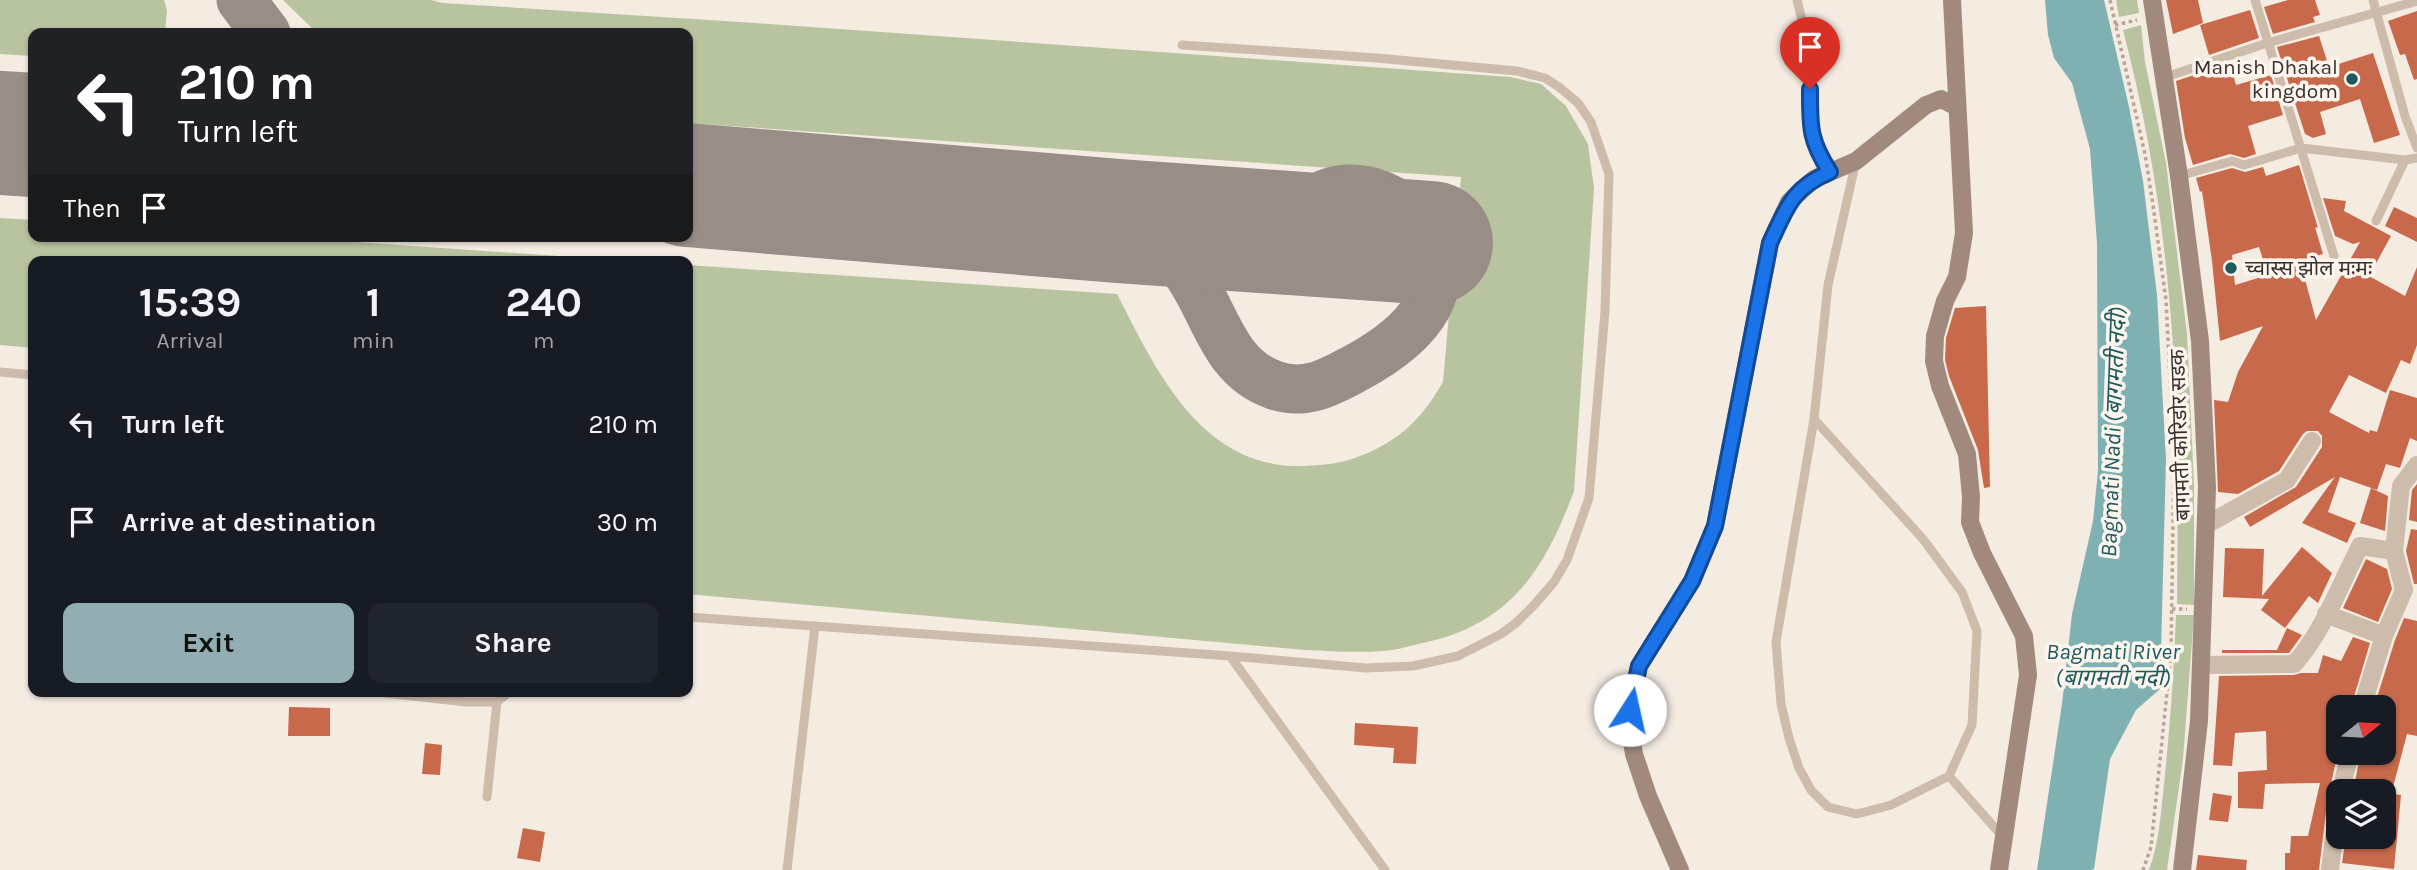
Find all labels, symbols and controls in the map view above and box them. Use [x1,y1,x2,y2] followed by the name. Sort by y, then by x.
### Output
[1780,17,1840,89] pin
[1791,28,1829,66] icon: arrive
[178,54,315,111] text: 210 m
[2194,55,2338,103] place label: Manish Dhakal kingdom
[63,56,154,147] icon: left
[2344,71,2360,87] marker: Manish Dhakal kingdom
[178,113,298,150] text: Turn left
[135,189,173,227] icon: arrive
[63,193,121,224] text: Then
[2245,256,2373,280] place label: च्वास्स झोल मःमः
[2223,260,2239,276] marker: च्वास्स झोल मःमः
[139,277,241,327] text: 15:39
[366,277,381,327] text: 1
[505,277,582,327] text: 240
[2095,306,2131,558] water label: Bagmati Nadi (बागमती नदी)
[156,327,224,354] text: Arrival
[352,327,394,354] text: min
[533,327,554,354] text: m
[2165,348,2195,521] street label: बागमती कोरिडोर सडक
[63,405,101,443] icon: left
[122,409,224,440] text: Turn left
[588,409,658,440] text: 210 m
[63,503,101,541] icon: arrive
[122,507,376,538] text: Arrive at destination
[597,507,658,538] text: 30 m
[63,603,354,683] button: Exit
[368,603,658,683] button: Share
[2046,638,2181,691] water label: Bagmati River (बागमती नदी)
[1593,673,1667,747] position arrow
[2326,695,2396,765] north arrow
[2326,695,2396,849] map controls
[2326,779,2396,849] button: layers

